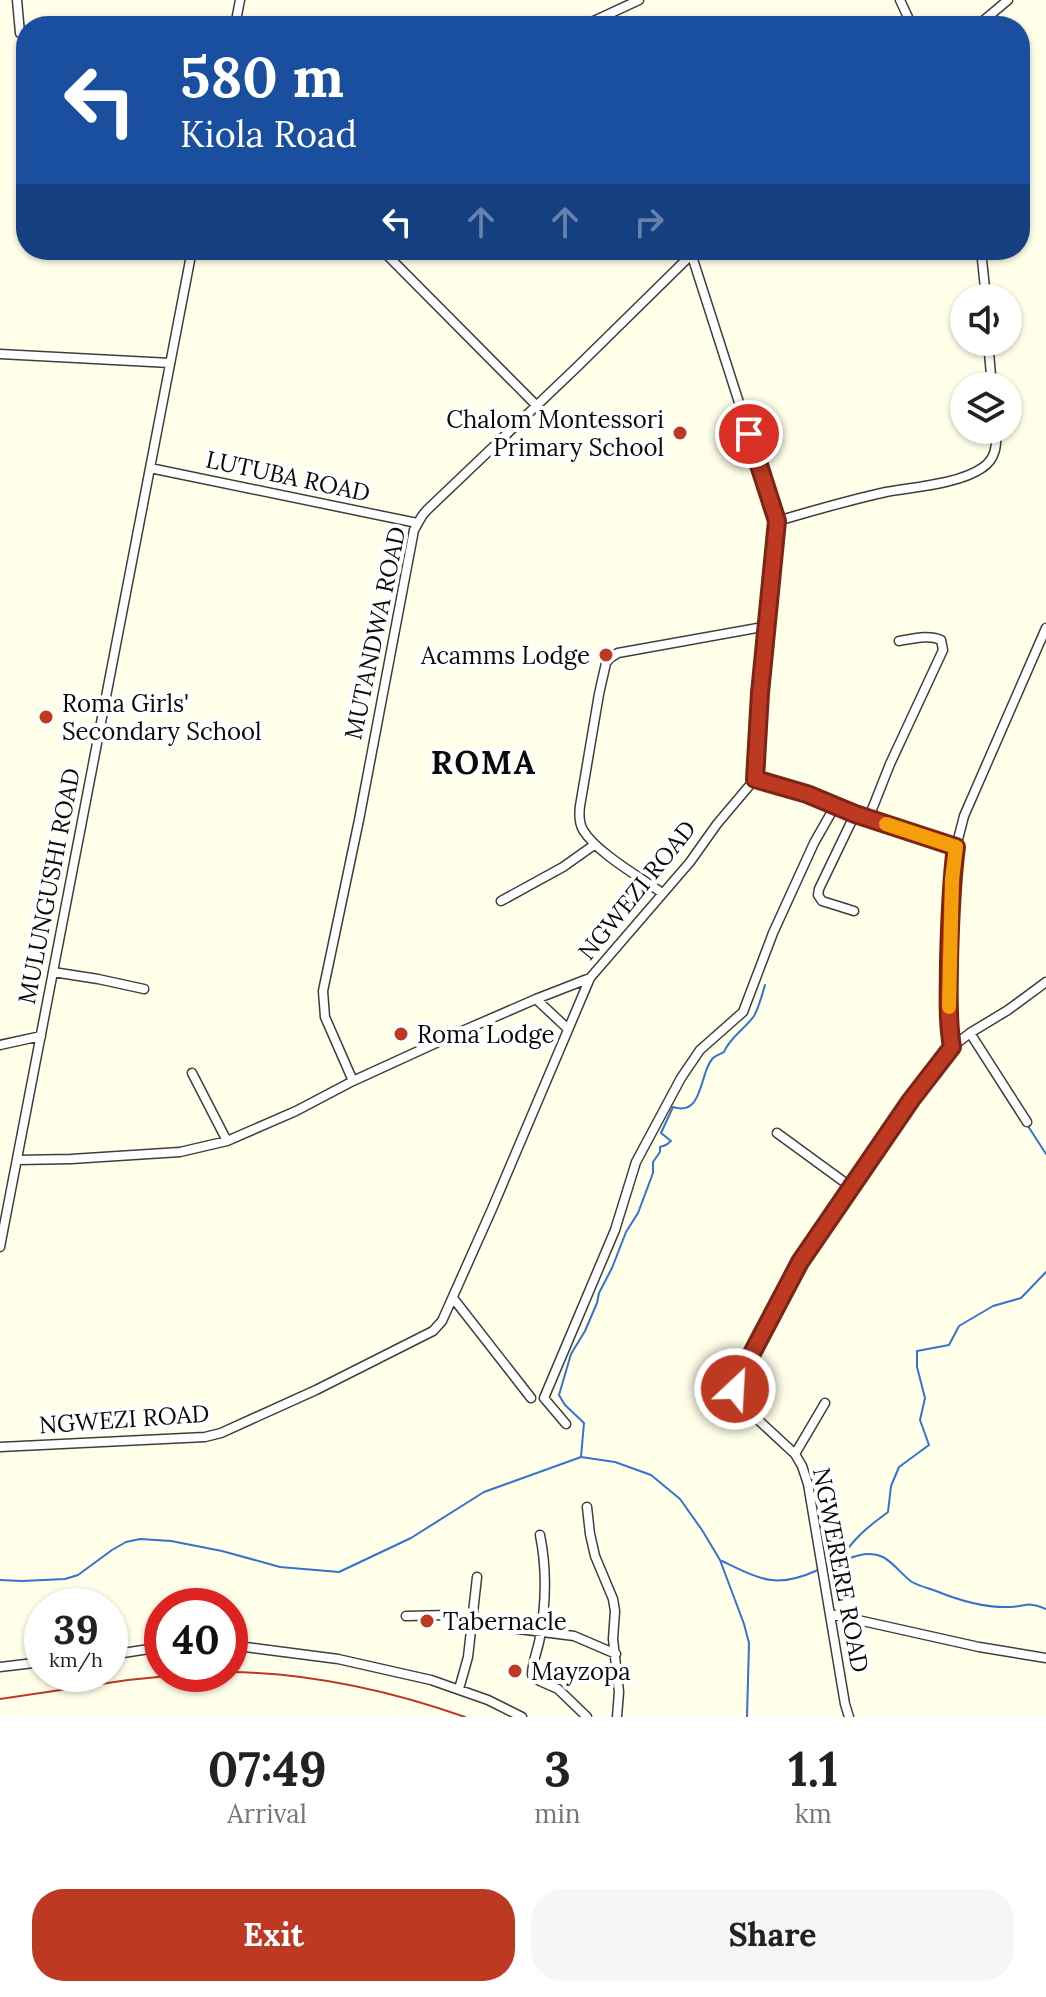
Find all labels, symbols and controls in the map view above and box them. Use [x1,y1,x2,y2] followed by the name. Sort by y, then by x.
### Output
[180,41,344,112] text: 580 m
[48,48,152,152] icon: left
[180,111,357,157] text: Kiola Road
[375,200,419,244] icon: left
[459,200,503,244] icon: ahead
[543,200,587,244] icon: ahead
[627,200,671,244] icon: right
[950,284,1022,444] map controls
[950,284,1022,356] button: sound
[950,372,1022,444] button: layers
[715,400,783,468] pin
[446,404,664,463] place label: Chalom Montessori Primary School
[727,412,771,456] icon: arrive
[671,424,689,442] marker: Chalom Montessori Primary School
[203,443,373,509] street label: LUTUBA ROAD
[337,524,413,742] street label: MUTANDWA ROAD
[420,640,590,671] place label: Acamms Lodge
[597,646,615,664] marker: Acamms Lodge
[62,688,262,747] place label: Roma Girls' Secondary School
[37,708,55,726] marker: Roma Girls' Secondary School
[431,742,537,783] district label: ROMA
[11,765,87,1007] street label: MULUNGUSHI ROAD
[571,814,703,966] street label: NGWEZI ROAD
[417,1019,555,1050] place label: Roma Lodge
[392,1025,410,1043] marker: Roma Lodge
[693,1347,777,1431] position arrow
[38,1398,210,1440] street label: NGWEZI ROAD
[806,1465,876,1675] street label: NGWERERE ROAD
[144,1588,248,1692] speed limit sign: 40
[53,1604,99,1655] text: 39
[443,1606,567,1637] place label: Tabernacle
[418,1612,436,1630] marker: Tabernacle
[49,1647,103,1672] text: km/h
[531,1656,631,1687] place label: Mayzopa
[506,1662,524,1680] marker: Mayzopa
[208,1738,327,1799] text: 07:49
[544,1738,571,1799] text: 3
[788,1738,838,1799] text: 1.1
[227,1797,307,1830] text: Arrival
[534,1797,581,1830] text: min
[795,1797,832,1830] text: km
[32,1889,515,1981] button: Exit
[531,1889,1014,1981] button: Share

